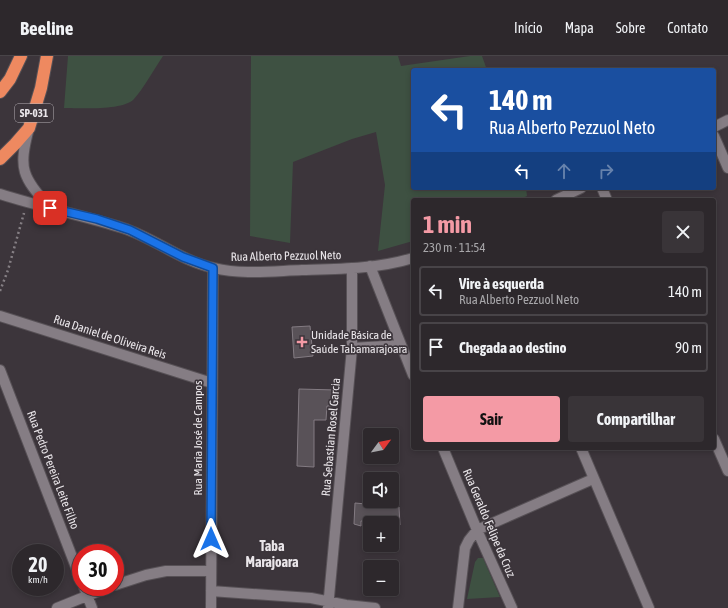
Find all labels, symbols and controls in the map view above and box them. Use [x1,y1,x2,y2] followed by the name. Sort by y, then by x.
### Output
[20,17,73,39] text: Beeline
[514,20,543,36] text: Início
[565,20,594,36] text: Mapa
[616,20,645,36] text: Sobre
[667,20,708,36] text: Contato
[423,84,475,136] icon: left
[489,84,552,116] text: 140 m
[15,104,53,122] road number: SP-031
[489,117,655,138] text: Rua Alberto Pezzuol Neto
[511,160,533,182] icon: left
[553,160,575,182] icon: ahead
[595,160,617,182] icon: right
[33,191,67,225] pin
[39,197,61,219] icon: arrive
[423,211,472,238] text: 1 min
[662,211,704,253] button: close
[423,240,486,255] text: 230 m · 11:54
[230,248,342,264] street label: Rua Alberto Pezzuol Neto
[459,275,544,292] text: Vire à esquerda
[425,280,447,302] icon: left
[668,283,702,300] text: 140 m
[459,292,579,307] text: Rua Alberto Pezzuol Neto
[52,312,168,362] street label: Rua Daniel de Oliveira Reis
[311,328,407,356] place label: Unidade Básica de Saúde Tabamarajoara
[296,336,308,348] marker: Unidade Básica de Saúde Tabamarajoara
[425,336,447,358] icon: arrive
[459,339,567,356] text: Chegada ao destino
[675,339,702,356] text: 90 m
[319,377,343,497] street label: Rua Sebastian Rosel Garcia
[191,381,205,495] street label: Rua Maria José de Campos
[423,396,560,442] button: Sair
[568,396,704,442] button: Compartilhar
[24,409,82,532] street label: Rua Pedro Pereira Leite Filho
[363,428,399,464] north arrow
[363,428,399,596] map controls
[460,467,518,580] street label: Rua Geraldo Felipe da Cruz
[363,472,399,508] button: sound
[363,516,399,552] button: +
[190,518,232,560] position arrow
[246,538,299,570] district label: Taba Marajoara
[72,544,124,596] speed limit sign: 30
[29,553,47,576] text: 20
[363,560,399,596] button: −
[28,574,48,585] text: km/h

